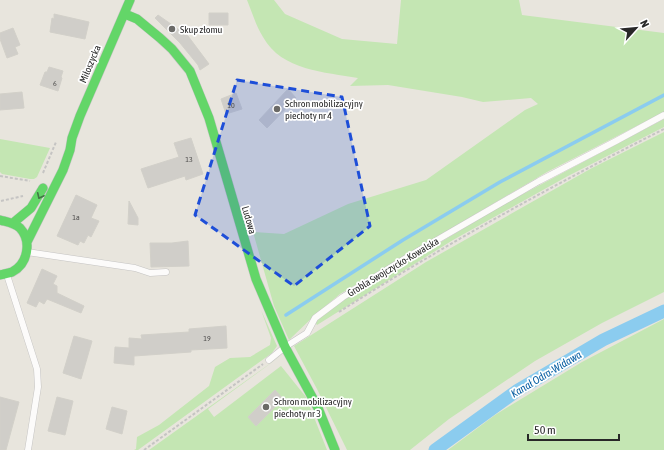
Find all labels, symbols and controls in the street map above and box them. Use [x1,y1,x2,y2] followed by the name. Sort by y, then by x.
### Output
[616,8,656,48] north arrow
[638,18,652,29] text: N
[167,24,177,34] marker: Skup złomu
[180,24,223,35] place label: Skup złomu
[77,43,103,85] street label: Miłoszycka
[53,79,57,88] house number: 6
[285,98,363,121] place label: Schron mobilizacyjny piechoty nr 4
[227,101,235,110] house number: 10
[272,104,282,114] marker: Schron mobilizacyjny piechoty nr 4
[185,155,193,164] house number: 13
[36,192,44,199] one-way arrow
[240,205,258,236] street label: Ludowa
[72,213,80,222] house number: 1a
[345,235,441,299] street label: Grobla Swojczycko-Kowalska
[203,334,211,343] house number: 19
[509,348,583,400] water label: Kanał Odra-Widawa
[274,396,352,419] place label: Schron mobilizacyjny piechoty nr 3
[261,402,271,412] marker: Schron mobilizacyjny piechoty nr 3
[528,416,619,442] scale bar
[534,423,556,437] text: 50 m

